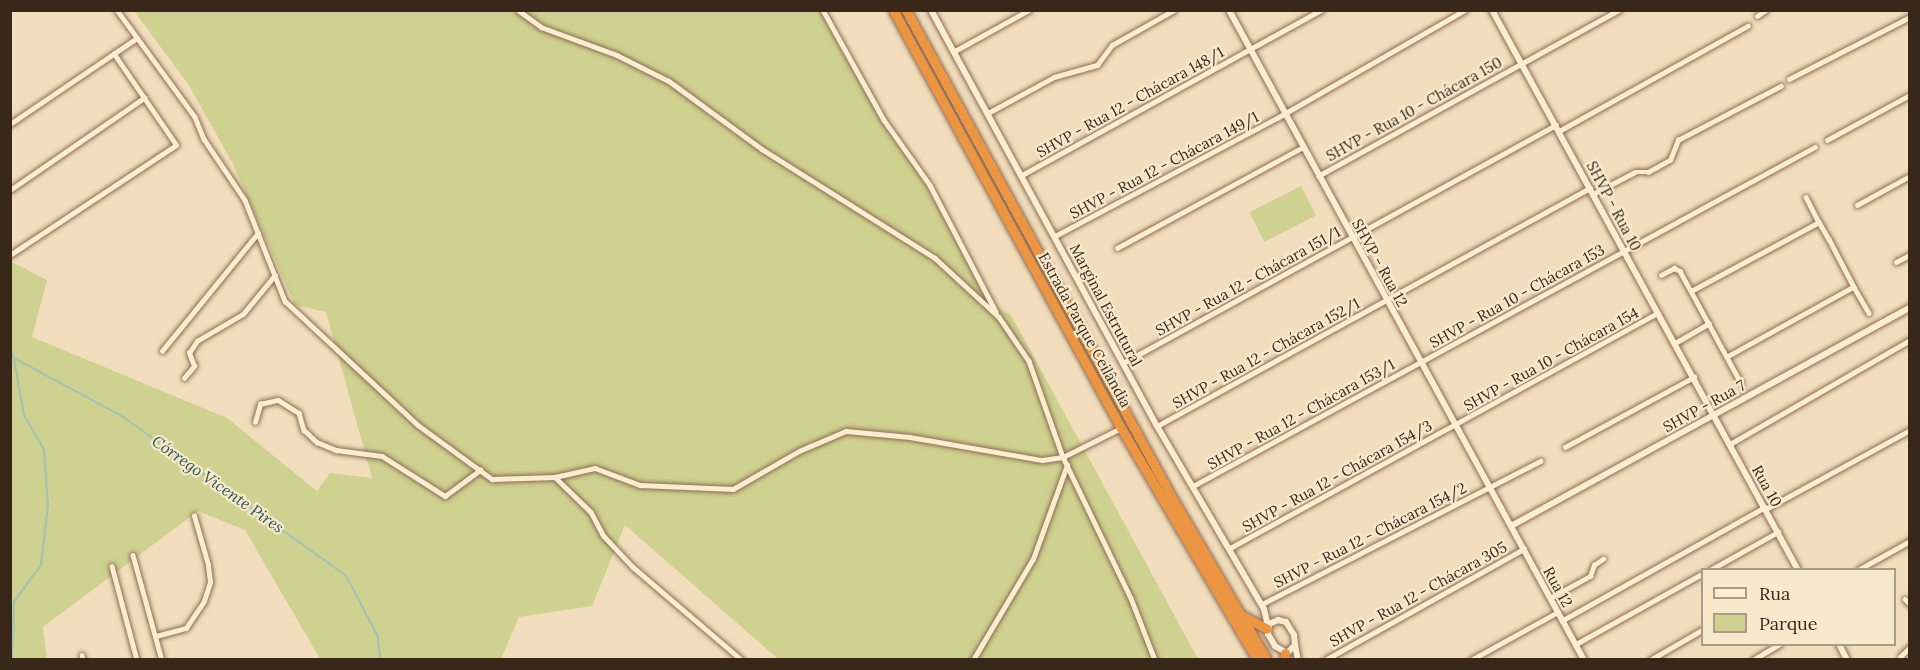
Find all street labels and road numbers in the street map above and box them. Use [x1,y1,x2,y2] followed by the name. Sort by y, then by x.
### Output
[1033,43,1227,161] street label: SHVP - Rua 12 - Chácara 148/1
[1323,53,1505,165] street label: SHVP - Rua 10 - Chácara 150
[1066,107,1262,223] street label: SHVP - Rua 12 - Chácara 149/1
[1583,158,1645,254] street label: SHVP - Rua 10
[1348,216,1412,310] street label: SHVP - Rua 12
[1152,223,1344,339] street label: SHVP - Rua 12 - Chácara 151/1
[1426,240,1608,352] street label: SHVP - Rua 10 - Chácara 153
[1066,241,1146,369] street label: Marginal Estrutural
[1035,249,1135,411] street label: Estrada Parque Ceilândia
[1169,294,1363,412] street label: SHVP - Rua 12 - Chácara 152/1
[1460,303,1642,415] street label: SHVP - Rua 10 - Chácara 154
[1204,355,1398,473] street label: SHVP - Rua 12 - Chácara 153/1
[1660,376,1748,436] street label: SHVP - Rua 7
[1239,416,1435,536] street label: SHVP - Rua 12 - Chácara 154/3
[1748,462,1786,510] street label: Rua 10
[1271,478,1469,592] street label: SHVP - Rua 12 - Chácara 154/2
[1326,538,1510,650] street label: SHVP - Rua 12 - Chácara 305
[1540,564,1576,610] street label: Rua 12

